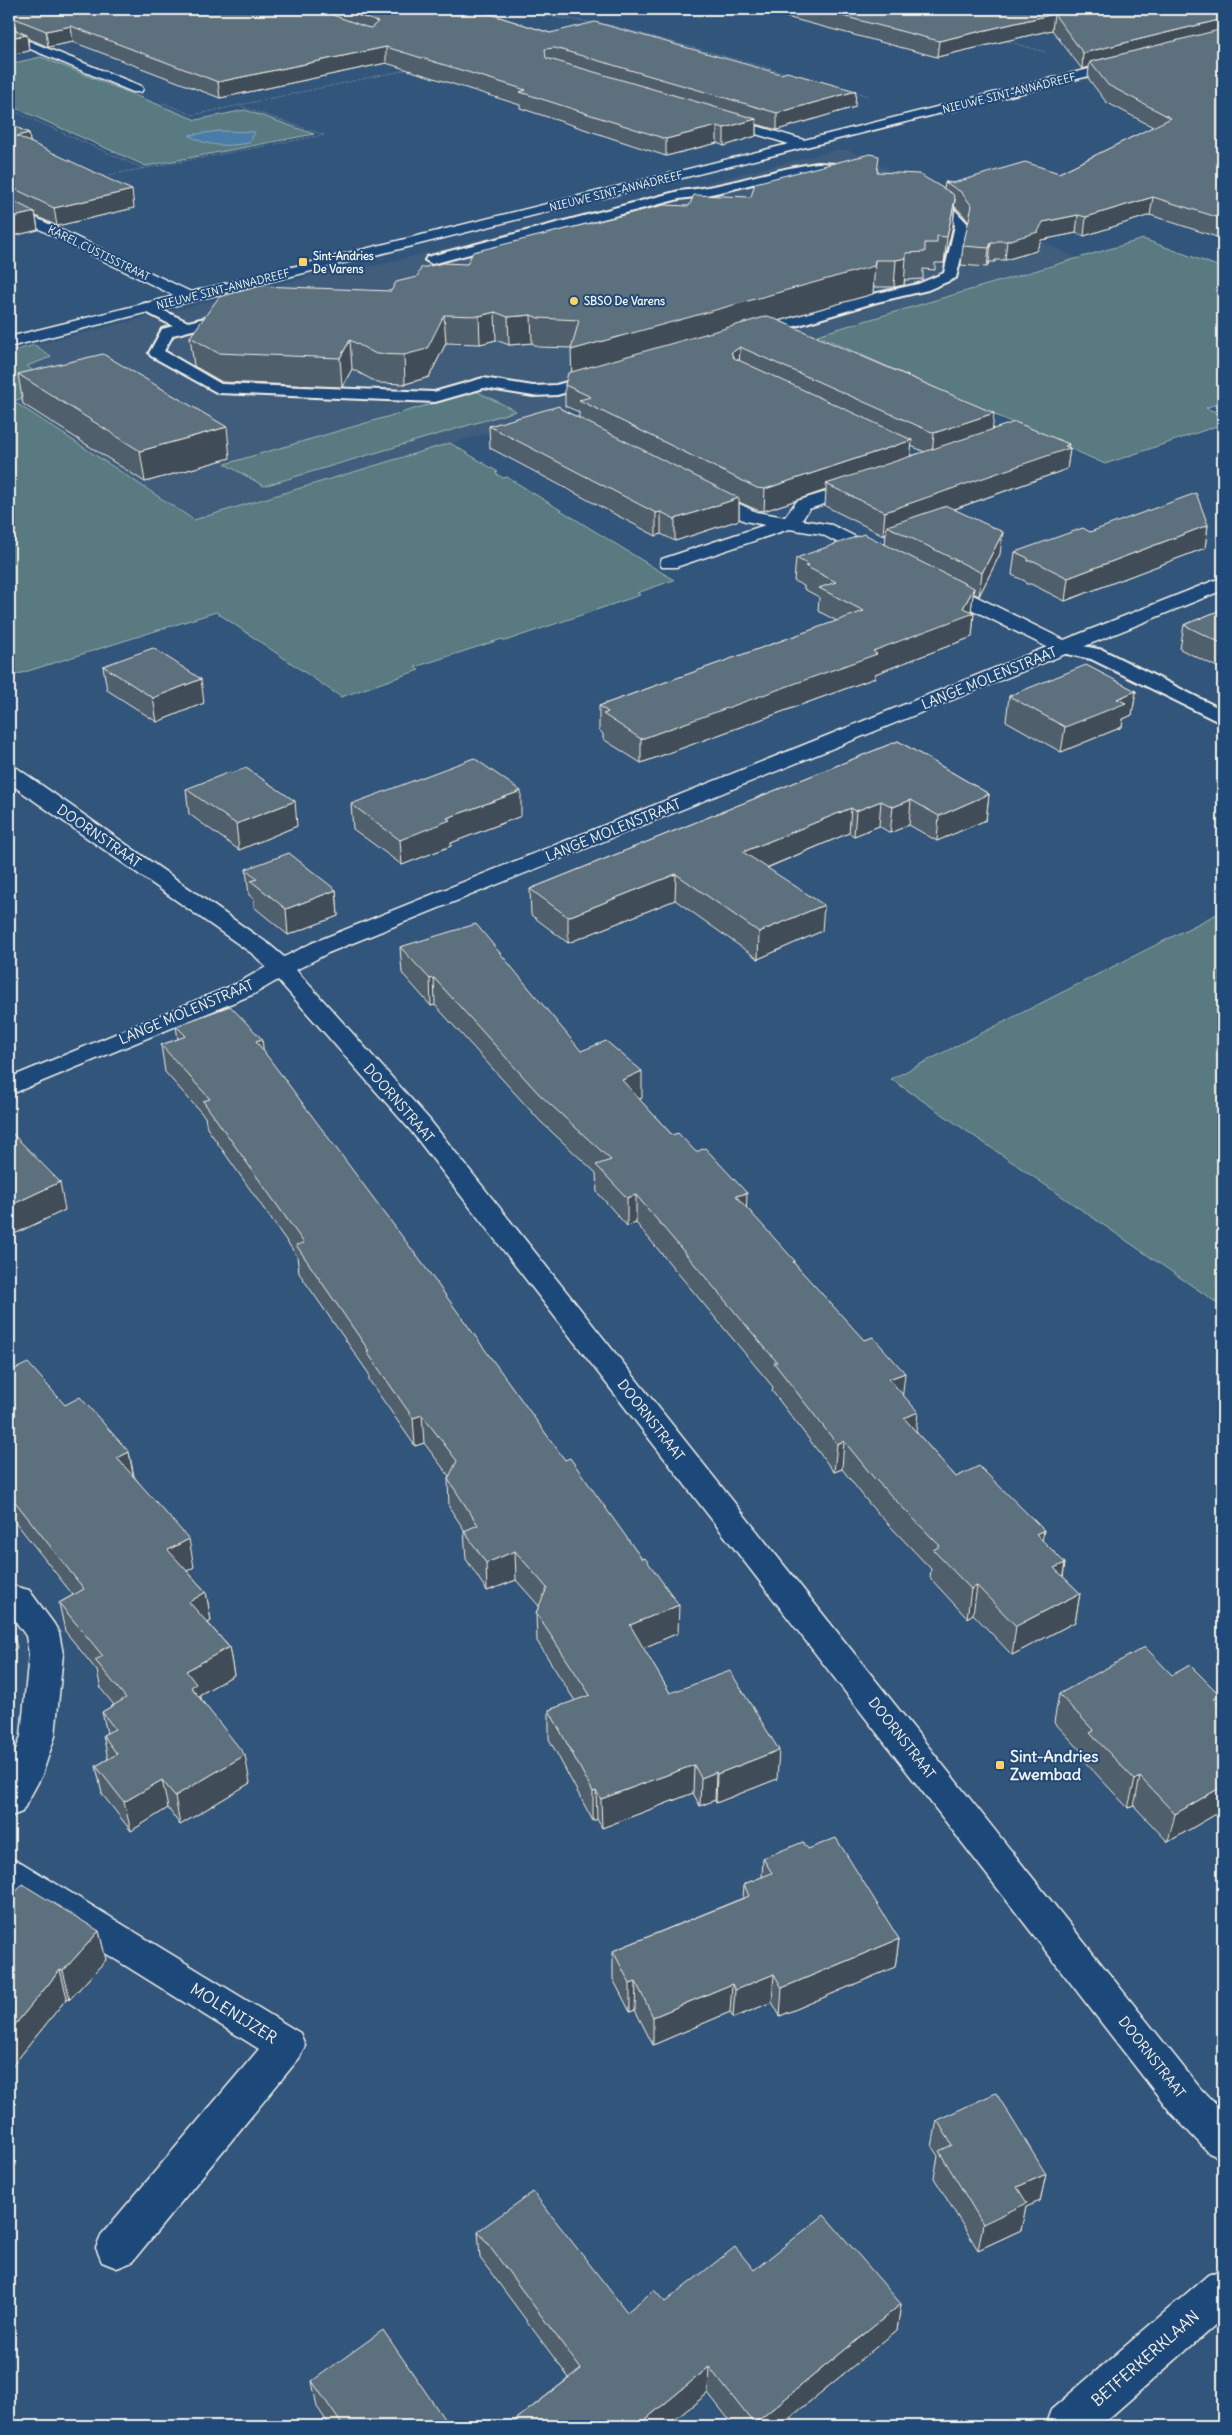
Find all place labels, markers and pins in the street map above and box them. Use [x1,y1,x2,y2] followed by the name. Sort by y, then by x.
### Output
[313,249,374,276] place label: Sint-Andries De Varens
[297,256,309,268] marker: Sint-Andries De Varens
[584,294,665,308] place label: SBSO De Varens
[568,295,580,307] marker: SBSO De Varens
[1010,1746,1098,1784] place label: Sint-Andries Zwembad
[994,1759,1006,1771] marker: Sint-Andries Zwembad

